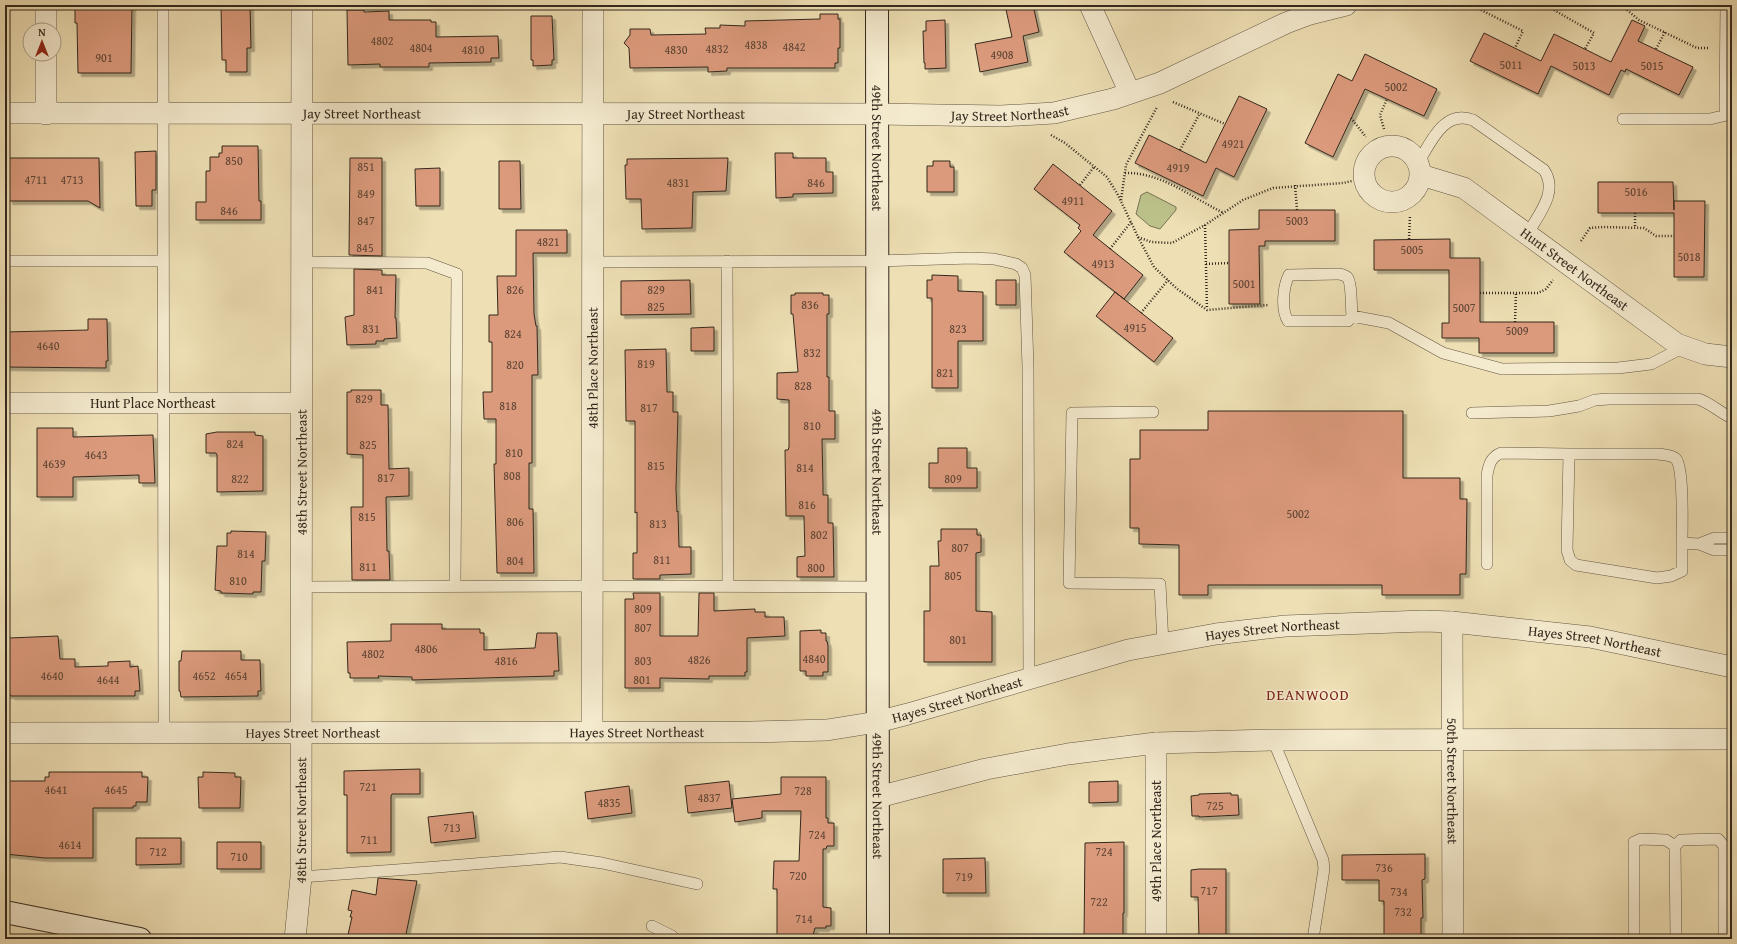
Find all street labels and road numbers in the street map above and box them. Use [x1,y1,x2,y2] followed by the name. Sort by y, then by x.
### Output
[867,85,887,211] street label: 49th Street Northeast
[949,100,1071,126] street label: Jay Street Northeast
[301,103,421,123] street label: Jay Street Northeast
[625,104,745,124] street label: Jay Street Northeast
[1516,223,1633,315] street label: Hunt Street Northeast
[582,307,603,429] street label: 48th Place Northeast
[90,393,216,413] street label: Hunt Place Northeast
[291,409,312,536] street label: 48th Street Northeast
[867,409,888,535] street label: 49th Street Northeast
[1204,614,1340,646] street label: Hayes Street Northeast
[1527,620,1663,662] street label: Hayes Street Northeast
[890,671,1025,728] street label: Hayes Street Northeast
[1442,718,1463,844] street label: 50th Street Northeast
[245,722,381,743] street label: Hayes Street Northeast
[569,722,705,742] street label: Hayes Street Northeast
[868,733,888,859] street label: 49th Street Northeast
[290,757,311,885] street label: 48th Street Northeast
[1146,780,1166,902] street label: 49th Place Northeast

